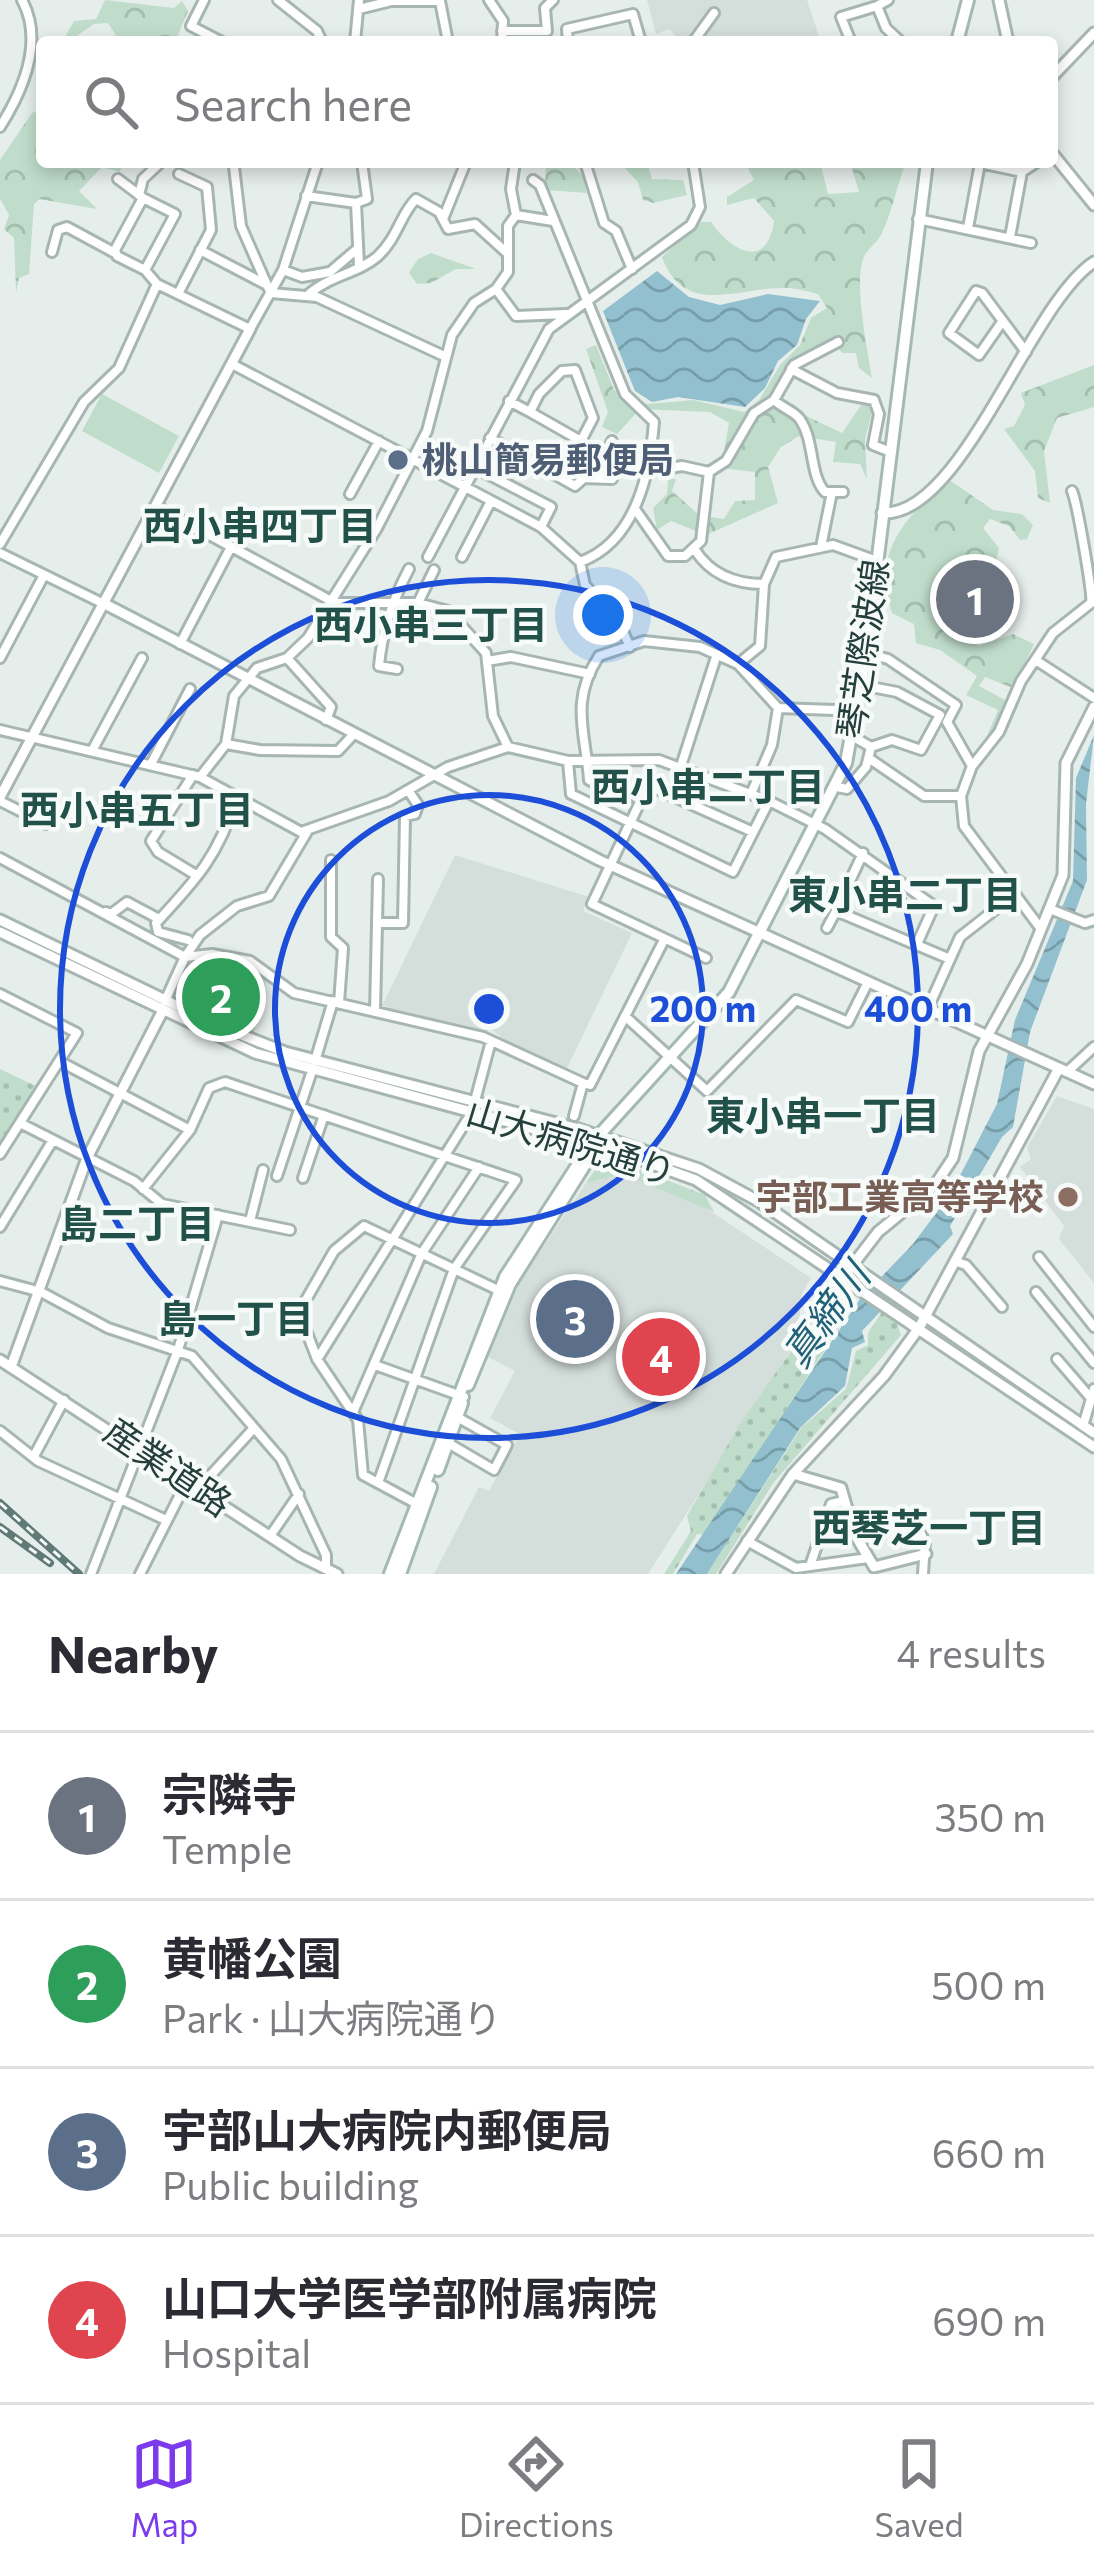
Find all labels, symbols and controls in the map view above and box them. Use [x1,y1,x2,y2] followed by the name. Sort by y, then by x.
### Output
[36,36,1058,168] search box
[78,69,144,135] icon: search
[174,75,412,130] text: Search here
[422,436,674,480] place label: 桃山簡易郵便局
[385,447,411,473] marker: 桃山簡易郵便局
[143,500,377,548] district label: 西小串四丁目
[936,554,1014,644] pin: 1
[827,557,895,741] street label: 琴芝際波線
[573,585,633,645] your location
[314,599,548,647] district label: 西小串三丁目
[591,761,825,809] district label: 西小串二丁目
[20,784,254,832] district label: 西小串五丁目
[788,869,1022,917] district label: 東小串二丁目
[182,952,260,1042] pin: 2
[650,985,756,1029] text: 200 m
[864,985,972,1029] text: 400 m
[468,988,510,1030] centre of rings
[462,1087,681,1193] street label: 山大病院通り
[706,1090,940,1138] district label: 東小串一丁目
[756,1173,1044,1217] place label: 宇部工業高等学校
[1055,1184,1081,1210] marker: 宇部工業高等学校
[59,1198,215,1246] district label: 島二丁目
[771,1249,881,1375] water label: 真締川
[536,1274,614,1364] pin: 3
[158,1293,314,1341] district label: 島一丁目
[622,1312,700,1402] pin: 4
[97,1407,241,1524] street label: 産業道路
[812,1502,1046,1550] district label: 西琴芝一丁目
[48,1621,218,1684] text: Nearby
[896,1628,1046,1676] text: 4 results
[162,1765,297,1820] text: 宗隣寺
[78,1792,96,1840] text: 1
[934,1792,1046,1840] text: 350 m
[162,1824,292,1872] text: Temple
[162,1929,342,1984] text: 黄幡公園
[76,1960,98,2008] text: 2
[931,1960,1046,2008] text: 500 m
[162,1993,502,2041] text: Park · 山大病院通り
[162,2101,612,2156] text: 宇部山大病院内郵便局
[76,2128,98,2176] text: 3
[932,2128,1046,2176] text: 660 m
[162,2160,419,2208] text: Public building
[162,2269,657,2324] text: 山口大学医学部附属病院
[75,2296,99,2344] text: 4
[932,2296,1046,2344] text: 690 m
[162,2328,311,2376] text: Hospital
[130,2431,198,2544] tab: Map
[459,2431,614,2544] tab: Directions
[875,2431,964,2544] tab: Saved

